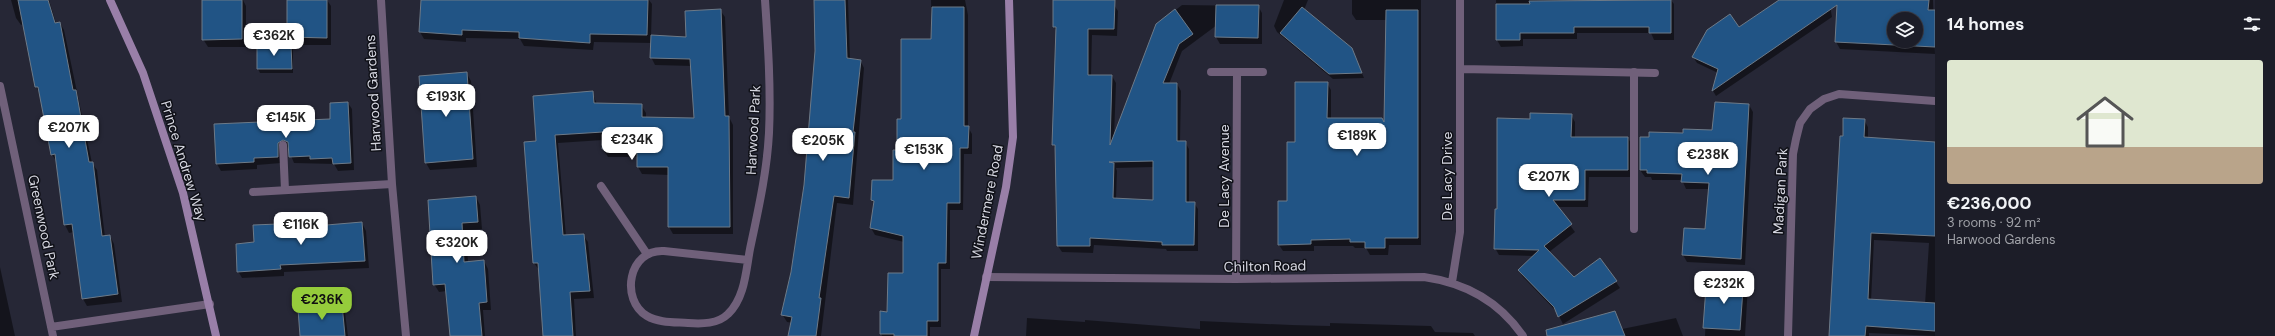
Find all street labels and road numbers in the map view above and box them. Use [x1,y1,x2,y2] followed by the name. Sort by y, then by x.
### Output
[361,34,385,152] street label: Harwood Gardens
[742,85,764,175] street label: Harwood Park
[157,98,211,224] street label: Prince Andrew Way
[1215,124,1233,228] street label: De Lacy Avenue
[1438,131,1456,220] street label: De Lacy Drive
[967,143,1007,261] street label: Windermere Road
[1769,147,1791,235] street label: Madigan Park
[24,173,64,281] street label: Greenwood Park
[1224,256,1306,276] street label: Chilton Road

